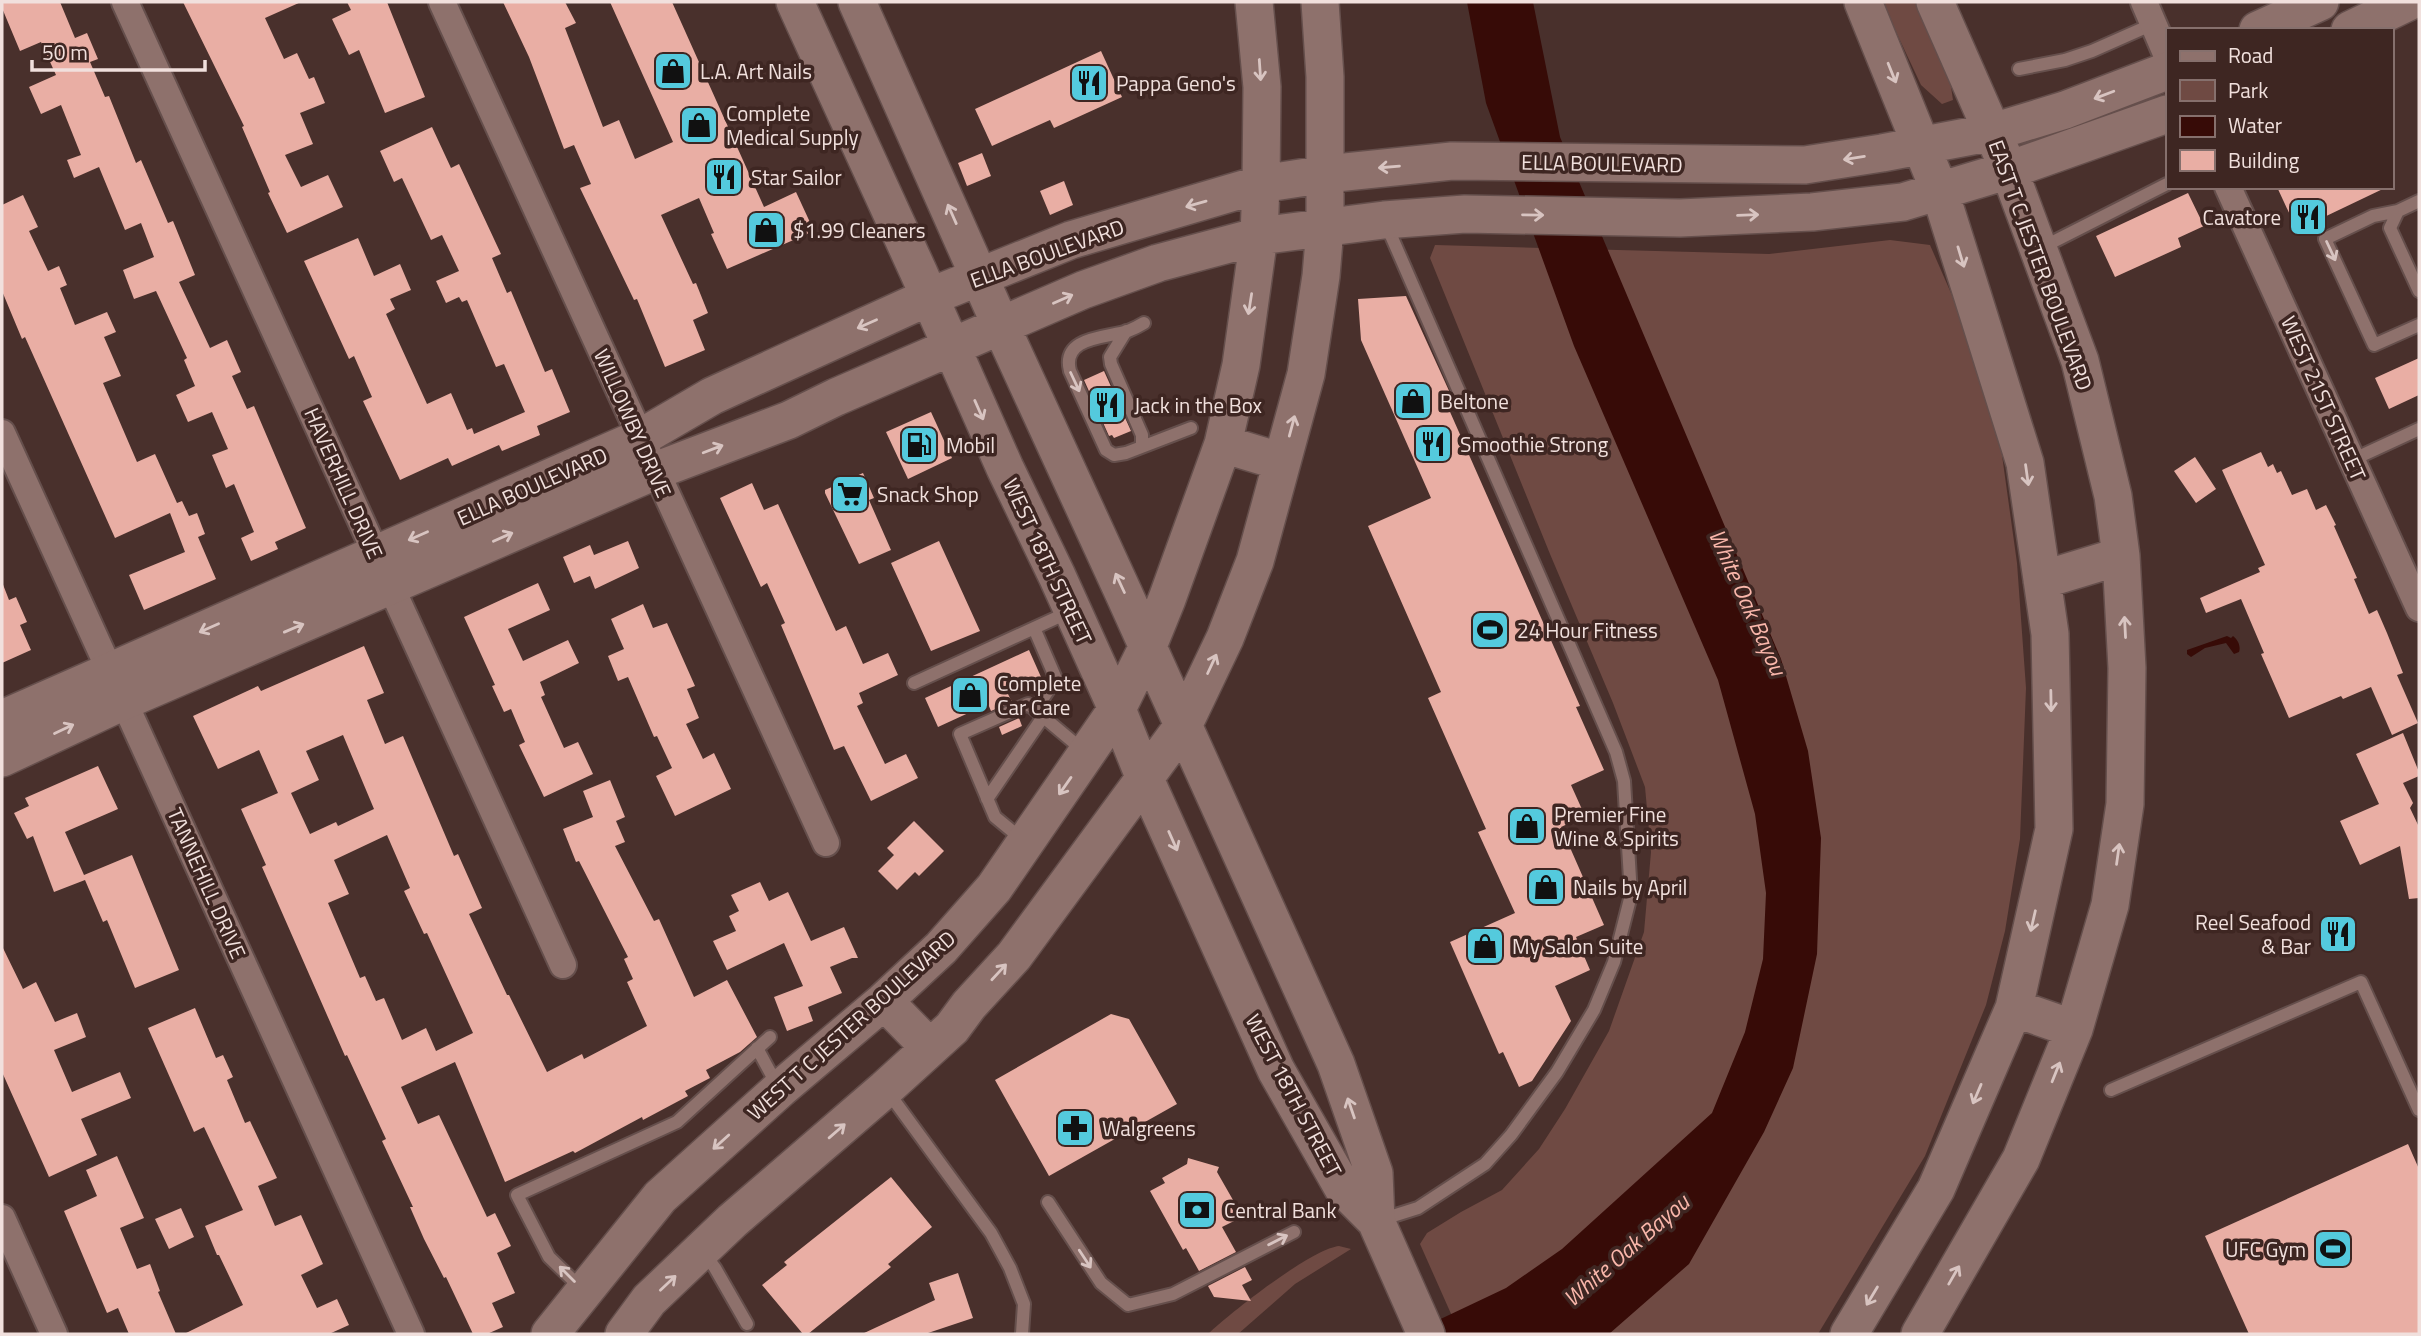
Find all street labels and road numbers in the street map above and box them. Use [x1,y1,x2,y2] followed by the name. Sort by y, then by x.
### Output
[1981,135,2101,395] street label: EAST T C JESTER BOULEVARD
[1521,146,1683,180] street label: ELLA BOULEVARD
[966,210,1128,296] street label: ELLA BOULEVARD
[2273,310,2375,486] street label: WEST 21ST STREET
[586,344,680,502] street label: WILLOWBY DRIVE
[296,402,392,564] street label: HAVERHILL DRIVE
[452,439,612,533] street label: ELLA BOULEVARD
[995,473,1101,649] street label: WEST 18TH STREET
[159,802,255,964] street label: TANNEHILL DRIVE
[740,923,962,1127] street label: WEST T C JESTER BOULEVARD
[1238,1008,1350,1182] street label: WEST 18TH STREET

